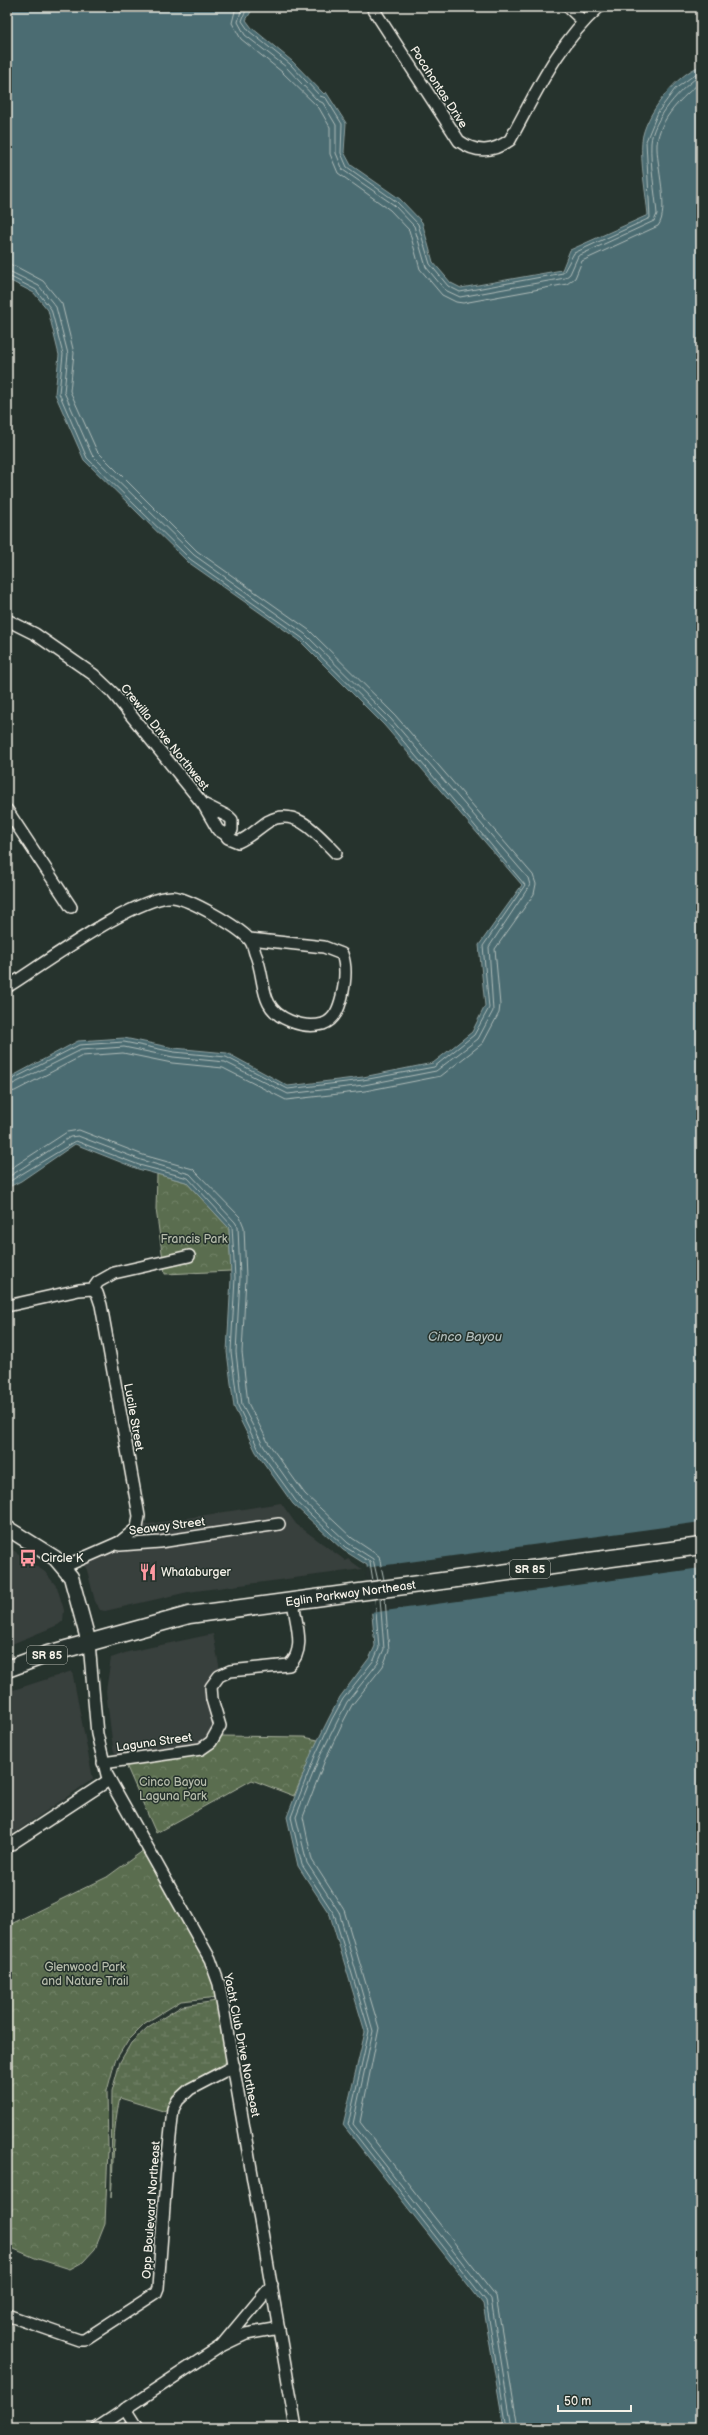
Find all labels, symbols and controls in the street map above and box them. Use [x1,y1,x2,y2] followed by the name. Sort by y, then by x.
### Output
[406,43,471,131] street label: Pocahontas Drive
[117,681,212,794] street label: Crewilla Drive Northwest
[160,1232,228,1247] park label: Francis Park
[428,1329,502,1345] water label: Cinco Bayou
[120,1382,147,1452] street label: Lucile Street
[128,1514,206,1539] street label: Seaway Street
[18,1548,38,1568] bus stop icon: Circle K
[41,1551,84,1566] place label: Circle K
[510,1560,550,1578] road number: SR 85
[138,1562,158,1582] restaurant icon: Whataburger
[161,1565,232,1580] place label: Whataburger
[285,1577,417,1610] street label: Eglin Parkway Northeast
[27,1646,67,1664] road number: SR 85
[115,1730,193,1755] street label: Laguna Street
[139,1775,207,1804] park label: Cinco Bayou Laguna Park
[42,1960,128,1989] park label: Glenwood Park and Nature Trail
[220,1971,263,2119] street label: Yacht Club Drive Northeast
[139,2140,164,2280] street label: Opp Boulevard Northeast
[558,2387,631,2413] scale bar
[564,2394,591,2409] text: 50 m

